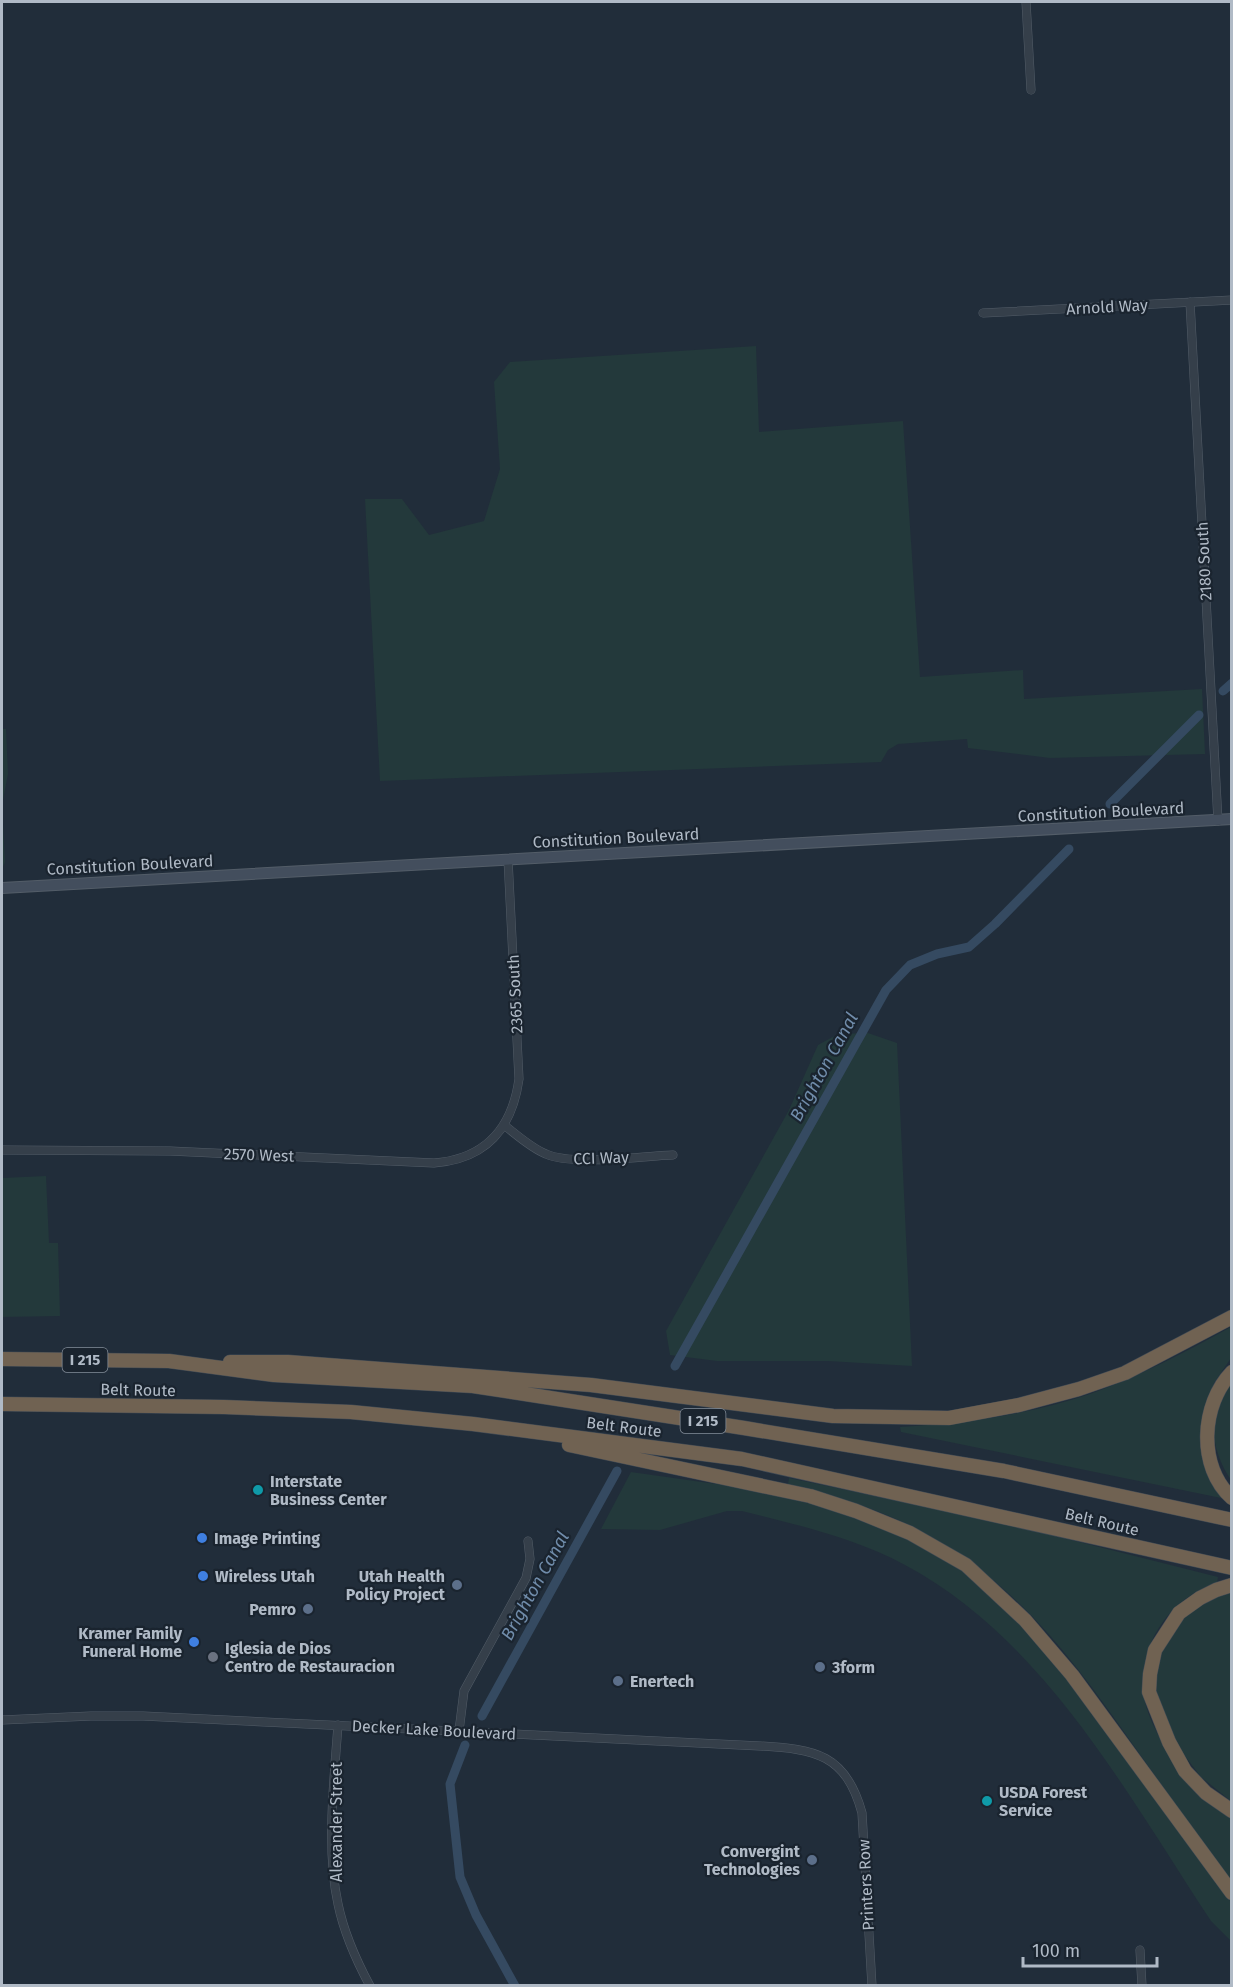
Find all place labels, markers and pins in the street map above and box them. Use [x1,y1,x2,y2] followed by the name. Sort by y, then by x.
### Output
[270,1472,387,1509] place label: Interstate Business Center
[251,1483,265,1497] marker: Interstate Business Center
[214,1529,320,1548] place label: Image Printing
[195,1531,209,1545] marker: Image Printing
[215,1567,315,1586] place label: Wireless Utah
[346,1567,446,1604] place label: Utah Health Policy Project
[196,1569,210,1583] marker: Wireless Utah
[450,1578,464,1592] marker: Utah Health Policy Project
[249,1600,296,1619] place label: Pemro
[301,1602,315,1616] marker: Pemro
[78,1624,183,1661] place label: Kramer Family Funeral Home
[187,1635,201,1649] marker: Kramer Family Funeral Home
[225,1639,395,1676] place label: Iglesia de Dios Centro de Restauracion
[206,1650,220,1664] marker: Iglesia de Dios Centro de Restauracion
[831,1658,875,1677] place label: 3form
[813,1660,827,1674] marker: 3form
[630,1672,694,1691] place label: Enertech
[611,1674,625,1688] marker: Enertech
[999,1783,1088,1820] place label: USDA Forest Service
[980,1794,994,1808] marker: USDA Forest Service
[704,1842,801,1879] place label: Convergint Technologies
[805,1853,819,1867] marker: Convergint Technologies

